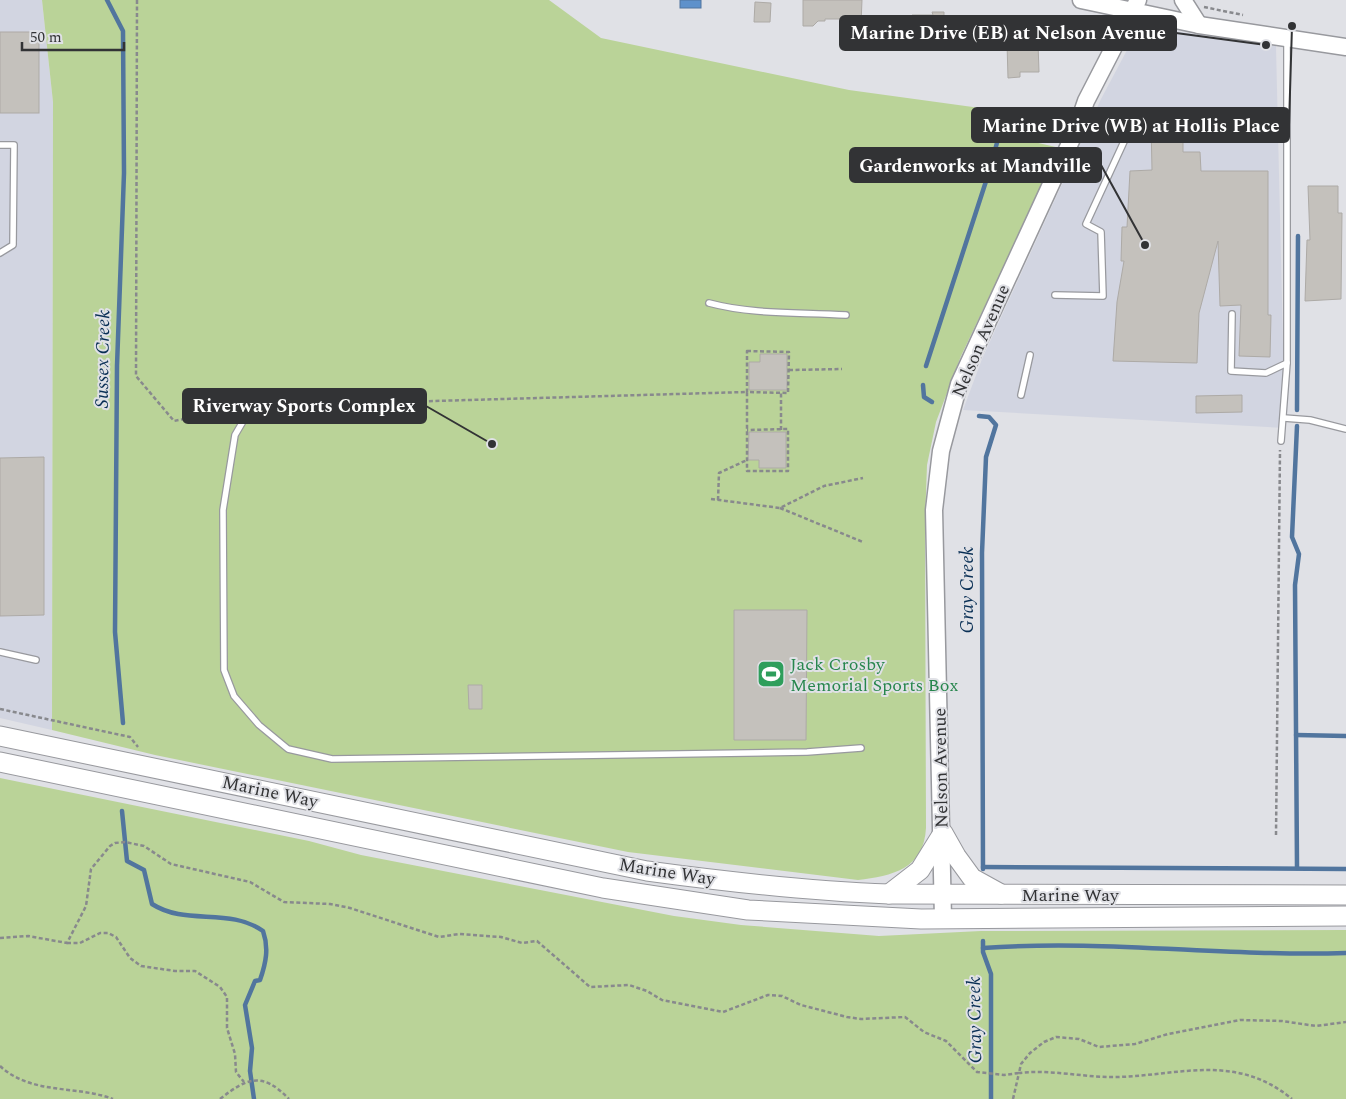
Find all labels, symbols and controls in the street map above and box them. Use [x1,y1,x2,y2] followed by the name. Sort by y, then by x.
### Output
[840,16,1176,50] callout: Marine Drive (EB) at Nelson Avenue
[850,19,1166,48] text: Marine Drive (EB) at Nelson Avenue
[22,20,125,52] scale bar
[30,26,62,49] text: 50 m
[972,108,1289,142] callout: Marine Drive (WB) at Hollis Place
[982,112,1280,141] text: Marine Drive (WB) at Hollis Place
[850,148,1101,182] callout: Gardenworks at Mandville
[859,152,1091,181] text: Gardenworks at Mandville
[945,280,1017,402] street label: Nelson Avenue
[88,309,118,408] water label: Sussex Creek
[183,389,426,423] callout: Riverway Sports Complex
[192,392,416,421] text: Riverway Sports Complex
[953,546,982,633] water label: Gray Creek
[790,651,958,699] place label: Jack Crosby Memorial Sports Box
[756,659,786,689] sports icon: Jack Crosby Memorial Sports Box
[926,708,956,828] street label: Nelson Avenue
[220,769,322,816] street label: Marine Way
[617,851,718,893] street label: Marine Way
[1021,882,1120,909] street label: Marine Way
[960,976,990,1064] water label: Gray Creek

